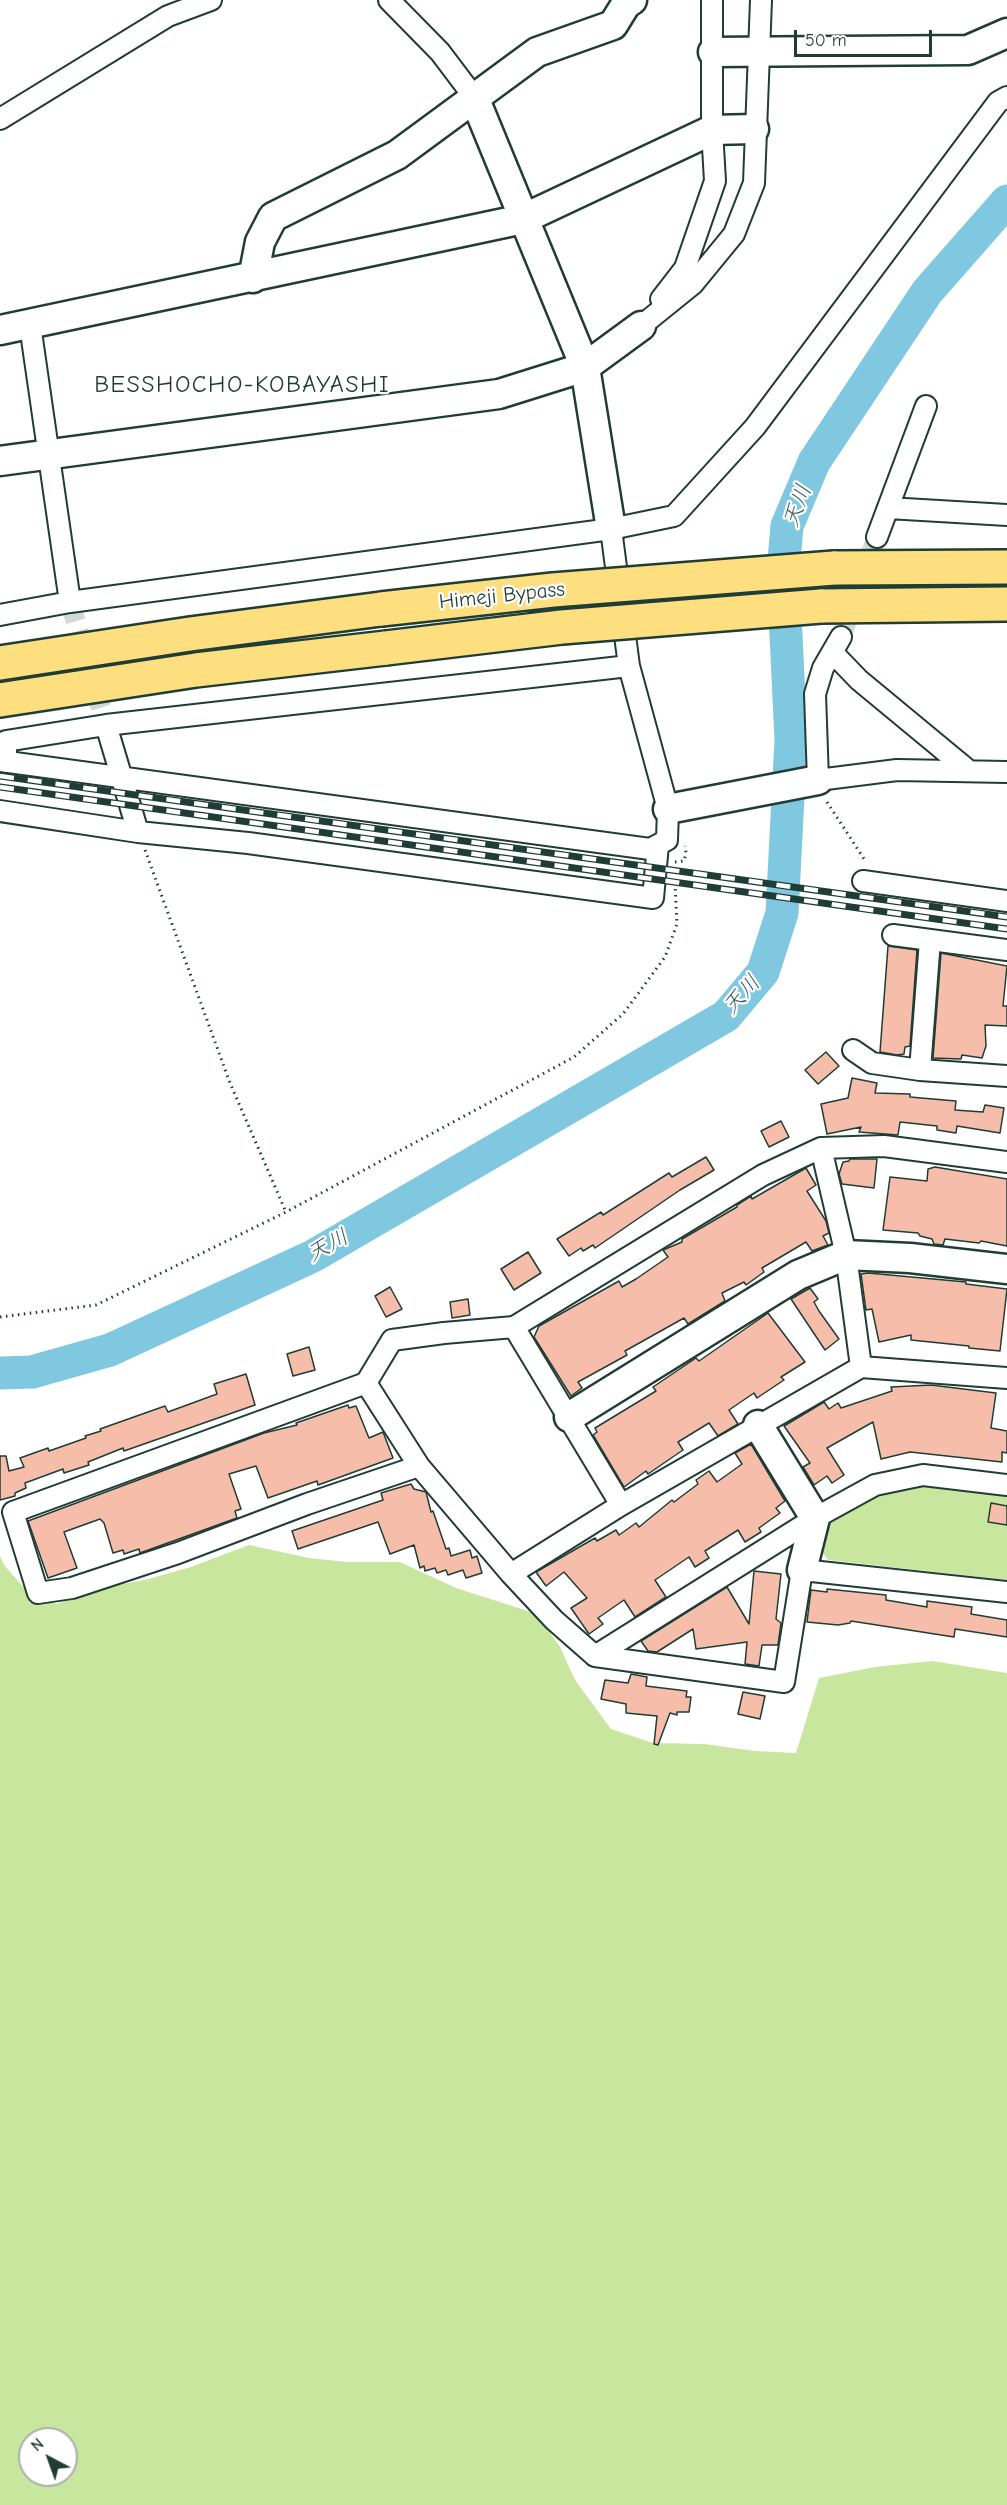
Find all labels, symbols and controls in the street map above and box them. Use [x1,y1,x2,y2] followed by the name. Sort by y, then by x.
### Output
[797,18,935,56] scale bar
[805,30,847,51] text: 50 m
[94,371,390,399] district label: BESSHOCHO-KOBAYASHI
[778,481,818,531] water label: 天川
[438,577,566,615] street label: Himeji Bypass
[717,970,767,1020] water label: 天川
[302,1224,354,1268] water label: 天川
[18,2427,78,2487] north arrow
[28,2435,47,2455] text: N

